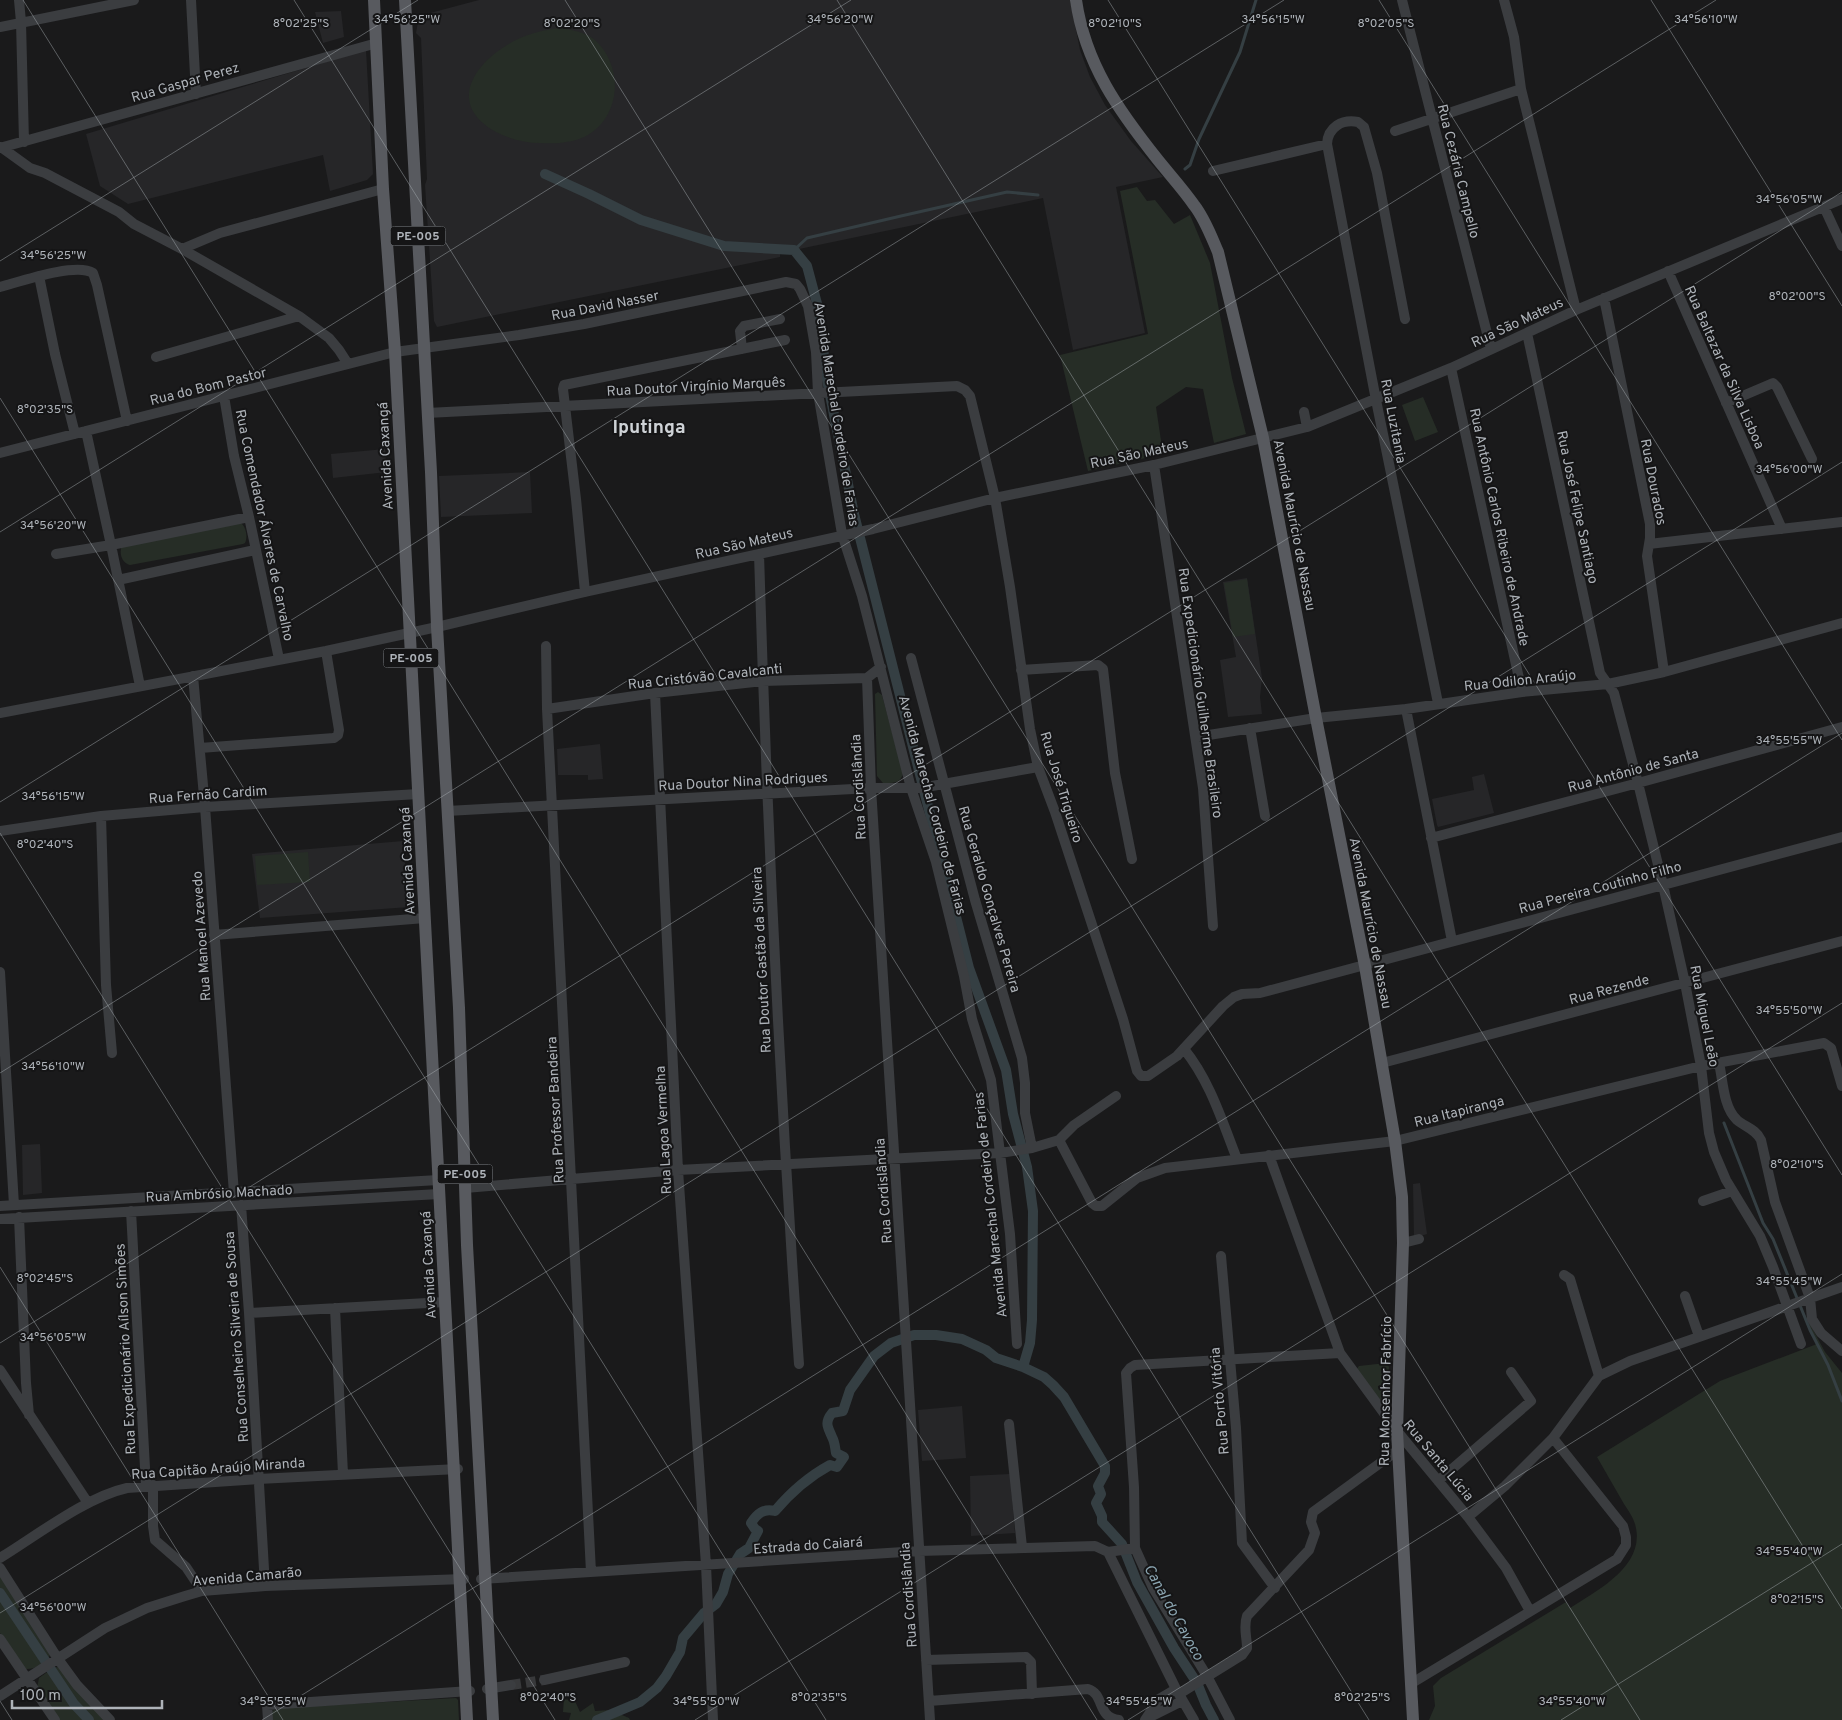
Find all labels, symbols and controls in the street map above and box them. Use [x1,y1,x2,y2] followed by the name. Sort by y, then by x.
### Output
[374,12,440,28] text: 34°56'25"W
[807,12,873,28] text: 34°56'20"W
[1241,12,1305,28] text: 34°56'15"W
[1674,12,1738,28] text: 34°56'10"W
[273,16,329,32] text: 8°02'25"S
[544,16,600,32] text: 8°02'20"S
[1088,16,1142,32] text: 8°02'10"S
[1357,16,1415,32] text: 8°02'05"S
[129,60,241,107] street label: Rua Gaspar Perez
[1433,102,1482,240] street label: Rua Cezária Campello
[1756,192,1822,208] text: 34°56'05"W
[390,227,446,246] road number: PE-005
[20,248,86,264] text: 34°56'25"W
[1680,283,1767,452] street label: Rua Baltazar da Silva Lisboa
[550,288,661,325] street label: Rua David Nasser
[1768,289,1826,305] text: 8°02'00"S
[1469,295,1566,352] street label: Rua São Mateus
[809,301,862,528] street label: Avenida Marechal Cordeiro de Farias
[148,365,269,410] street label: Rua do Bom Pastor
[606,374,786,401] street label: Rua Doutor Virgínio Marquês
[1376,378,1409,465] street label: Rua Luzitania
[17,402,73,418] text: 8°02'35"S
[375,402,398,510] street label: Avenida Caxangá
[1465,407,1532,648] street label: Rua Antônio Carlos Ribeiro de Andrade
[231,408,297,643] street label: Rua Comendador Álvares de Carvalho
[612,416,686,440] district label: Iputinga
[1552,429,1601,586] street label: Rua José Felipe Santiago
[1089,436,1190,473] street label: Rua São Mateus
[1269,438,1318,612] street label: Avenida Maurício de Nassau
[1636,438,1669,527] street label: Rua Dourados
[1756,462,1823,478] text: 34°56'00"W
[20,518,86,534] text: 34°56'20"W
[694,525,795,564] street label: Rua São Mateus
[1174,567,1226,820] street label: Rua Expedicionário Guilherme Brasileiro
[384,648,438,668] road number: PE-005
[627,661,783,694] street label: Rua Cristóvão Cavalcanti
[1463,667,1577,696] street label: Rua Odilon Araújo
[894,694,969,917] street label: Avenida Marechal Cordeiro de Farias
[1036,730,1086,845] street label: Rua José Trigueiro
[1756,733,1822,749] text: 34°55'55"W
[848,734,871,840] street label: Rua Cordislândia
[1566,746,1701,797] street label: Rua Antônio de Santa
[658,770,828,795] street label: Rua Doutor Nina Rodrigues
[148,783,268,808] street label: Rua Fernão Cardim
[21,789,85,805] text: 34°56'15"W
[954,804,1023,995] street label: Rua Geraldo Gonçalves Pereira
[397,807,420,915] street label: Avenida Caxangá
[1345,836,1394,1010] street label: Avenida Maurício de Nassau
[16,837,74,853] text: 8°02'40"S
[1517,858,1684,918] street label: Rua Pereira Coutinho Filho
[749,866,776,1053] street label: Rua Doutor Gastão da Silveira
[189,870,216,1002] street label: Rua Manoel Azevedo
[1685,964,1722,1069] street label: Rua Miguel Leão
[1567,972,1651,1009] street label: Rua Rezende
[1755,1003,1823,1019] text: 34°55'50"W
[544,1036,569,1184] street label: Rua Professor Bandeira
[21,1059,85,1075] text: 34°56'10"W
[653,1065,676,1195] street label: Rua Lagoa Vermelha
[971,1091,1012,1319] street label: Avenida Marechal Cordeiro de Farias
[1413,1093,1506,1132] street label: Rua Itapiranga
[872,1138,897,1244] street label: Rua Cordislândia
[1770,1157,1824,1173] text: 8°02'10"S
[438,1164,492,1184] road number: PE-005
[145,1182,293,1207] street label: Rua Ambrósio Machado
[418,1211,441,1319] street label: Avenida Caxangá
[222,1231,253,1443] street label: Rua Conselheiro Silveira de Sousa
[112,1243,141,1455] street label: Rua Expedicionário Aílson Simões
[17,1271,73,1287] text: 8°02'45"S
[1756,1274,1822,1290] text: 34°55'45"W
[1377,1315,1396,1466] street label: Rua Monsenhor Fabrício
[20,1330,86,1346] text: 34°56'05"W
[1207,1347,1234,1455] street label: Rua Porto Vitória
[1399,1417,1477,1505] street label: Rua Santa Lúcia
[131,1455,306,1484] street label: Rua Capitão Araújo Miranda
[753,1534,863,1559] street label: Estrada do Caiará
[897,1542,922,1648] street label: Rua Cordislândia
[1755,1544,1823,1560] text: 34°55'40"W
[1138,1561,1207,1664] water label: Canal do Cavoco
[192,1564,303,1591] street label: Avenida Camarão
[1770,1592,1824,1608] text: 8°02'15"S
[20,1600,87,1616] text: 34°56'00"W
[12,1678,162,1710] scale bar
[20,1687,61,1706] text: 100 m
[519,1690,577,1706] text: 8°02'40"S
[791,1690,847,1706] text: 8°02'35"S
[1334,1690,1390,1706] text: 8°02'25"S
[240,1694,306,1710] text: 34°55'55"W
[672,1694,740,1710] text: 34°55'50"W
[1106,1694,1172,1710] text: 34°55'45"W
[1538,1694,1606,1710] text: 34°55'40"W

